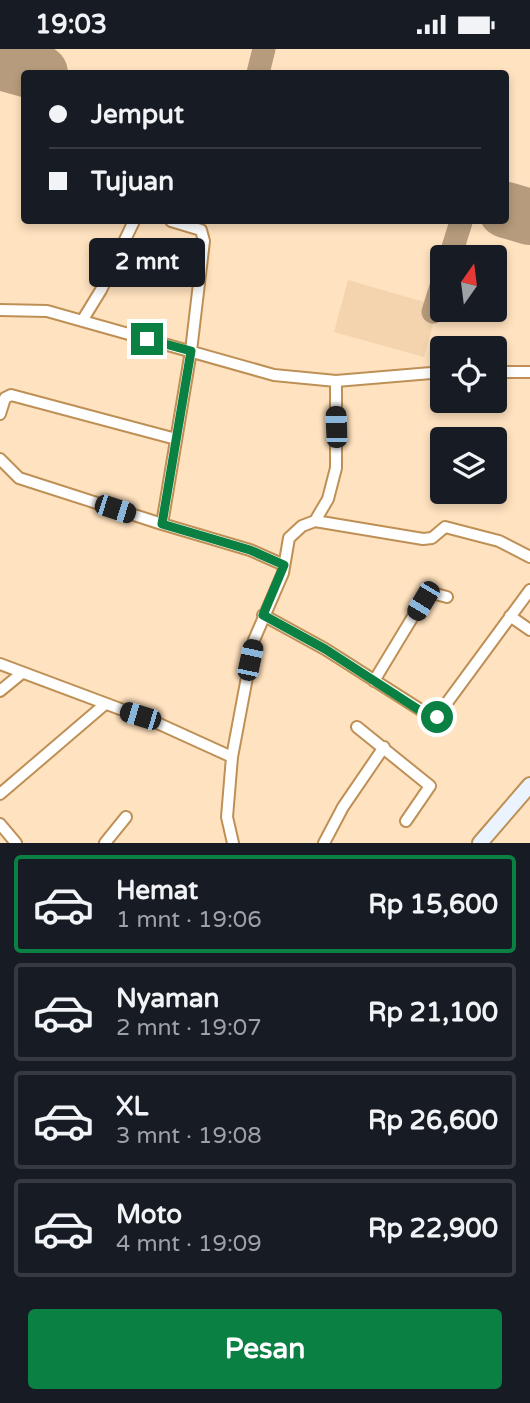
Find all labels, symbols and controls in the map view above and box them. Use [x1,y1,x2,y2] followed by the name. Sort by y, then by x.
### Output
[35,9,107,40] text: 19:03
[91,99,184,130] text: Jemput
[91,166,174,197] text: Tujuan
[89,237,205,287] callout: 2 mnt
[430,245,508,322] north arrow
[430,245,507,504] map controls
[115,248,179,276] text: 2 mnt
[131,323,163,355] route end
[430,336,507,413] button: locate
[325,406,348,448] car
[430,427,507,504] button: layers
[92,493,139,525] car
[404,578,443,624] car
[236,637,265,683] car
[117,700,164,732] car
[421,701,453,733] route start
[32,873,95,936] icon: car
[116,875,198,906] text: Hemat
[368,889,498,920] text: Rp 15,600
[116,906,262,934] text: 1 mnt · 19:06
[32,981,95,1044] icon: car
[116,983,219,1014] text: Nyaman
[368,997,498,1028] text: Rp 21,100
[116,1014,262,1042] text: 2 mnt · 19:07
[32,1089,95,1152] icon: car
[116,1091,148,1122] text: XL
[368,1105,498,1136] text: Rp 26,600
[116,1122,262,1150] text: 3 mnt · 19:08
[32,1197,95,1260] icon: car
[116,1199,182,1230] text: Moto
[368,1213,498,1244] text: Rp 22,900
[116,1230,262,1258] text: 4 mnt · 19:09
[28,1309,502,1389] button: Pesan

